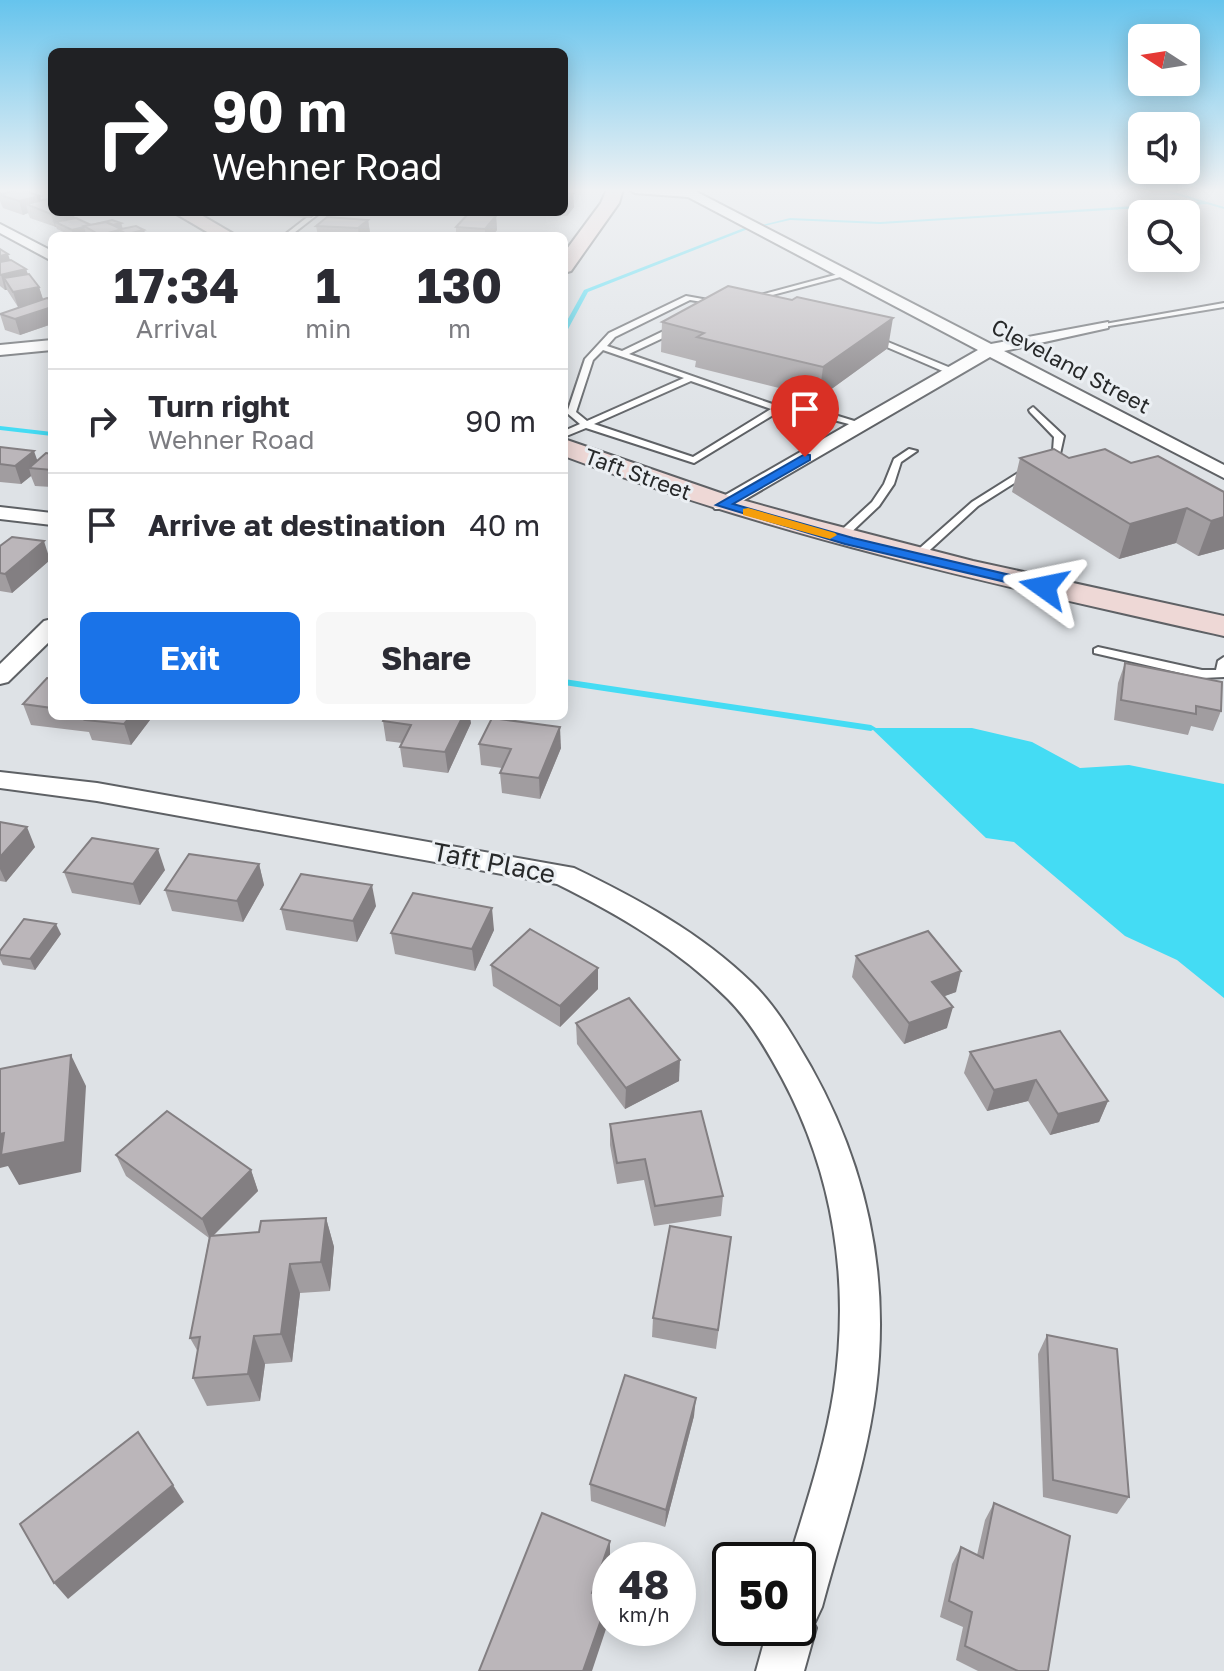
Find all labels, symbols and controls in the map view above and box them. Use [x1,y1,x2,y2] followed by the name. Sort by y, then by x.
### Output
[1128,24,1200,96] north arrow
[1128,24,1200,272] map controls
[212,77,347,144] text: 90 m
[80,80,184,184] icon: right
[1128,112,1200,184] button: sound
[212,145,442,188] text: Wehner Road
[1128,200,1200,272] button: search
[114,256,239,314] text: 17:34
[316,256,341,314] text: 1
[417,256,502,314] text: 130
[987,312,1155,419] street label: Cleveland Street
[136,313,217,344] text: Arrival
[305,313,351,344] text: min
[448,313,471,344] text: m
[771,375,839,457] pin
[783,387,827,431] icon: arrive
[148,388,290,424] text: Turn right
[80,399,124,443] icon: right
[465,403,536,439] text: 90 m
[148,424,314,455] text: Wehner Road
[581,442,695,505] street label: Taft Street
[80,503,124,547] icon: arrive
[148,507,445,543] text: Arrive at destination
[469,507,540,543] text: 40 m
[1002,545,1086,629] position arrow
[80,612,300,704] button: Exit
[316,612,536,704] button: Share
[430,835,558,890] street label: Taft Place
[712,1542,816,1646] speed limit sign: 50
[619,1560,669,1608] text: 48
[619,1602,669,1626] text: km/h

